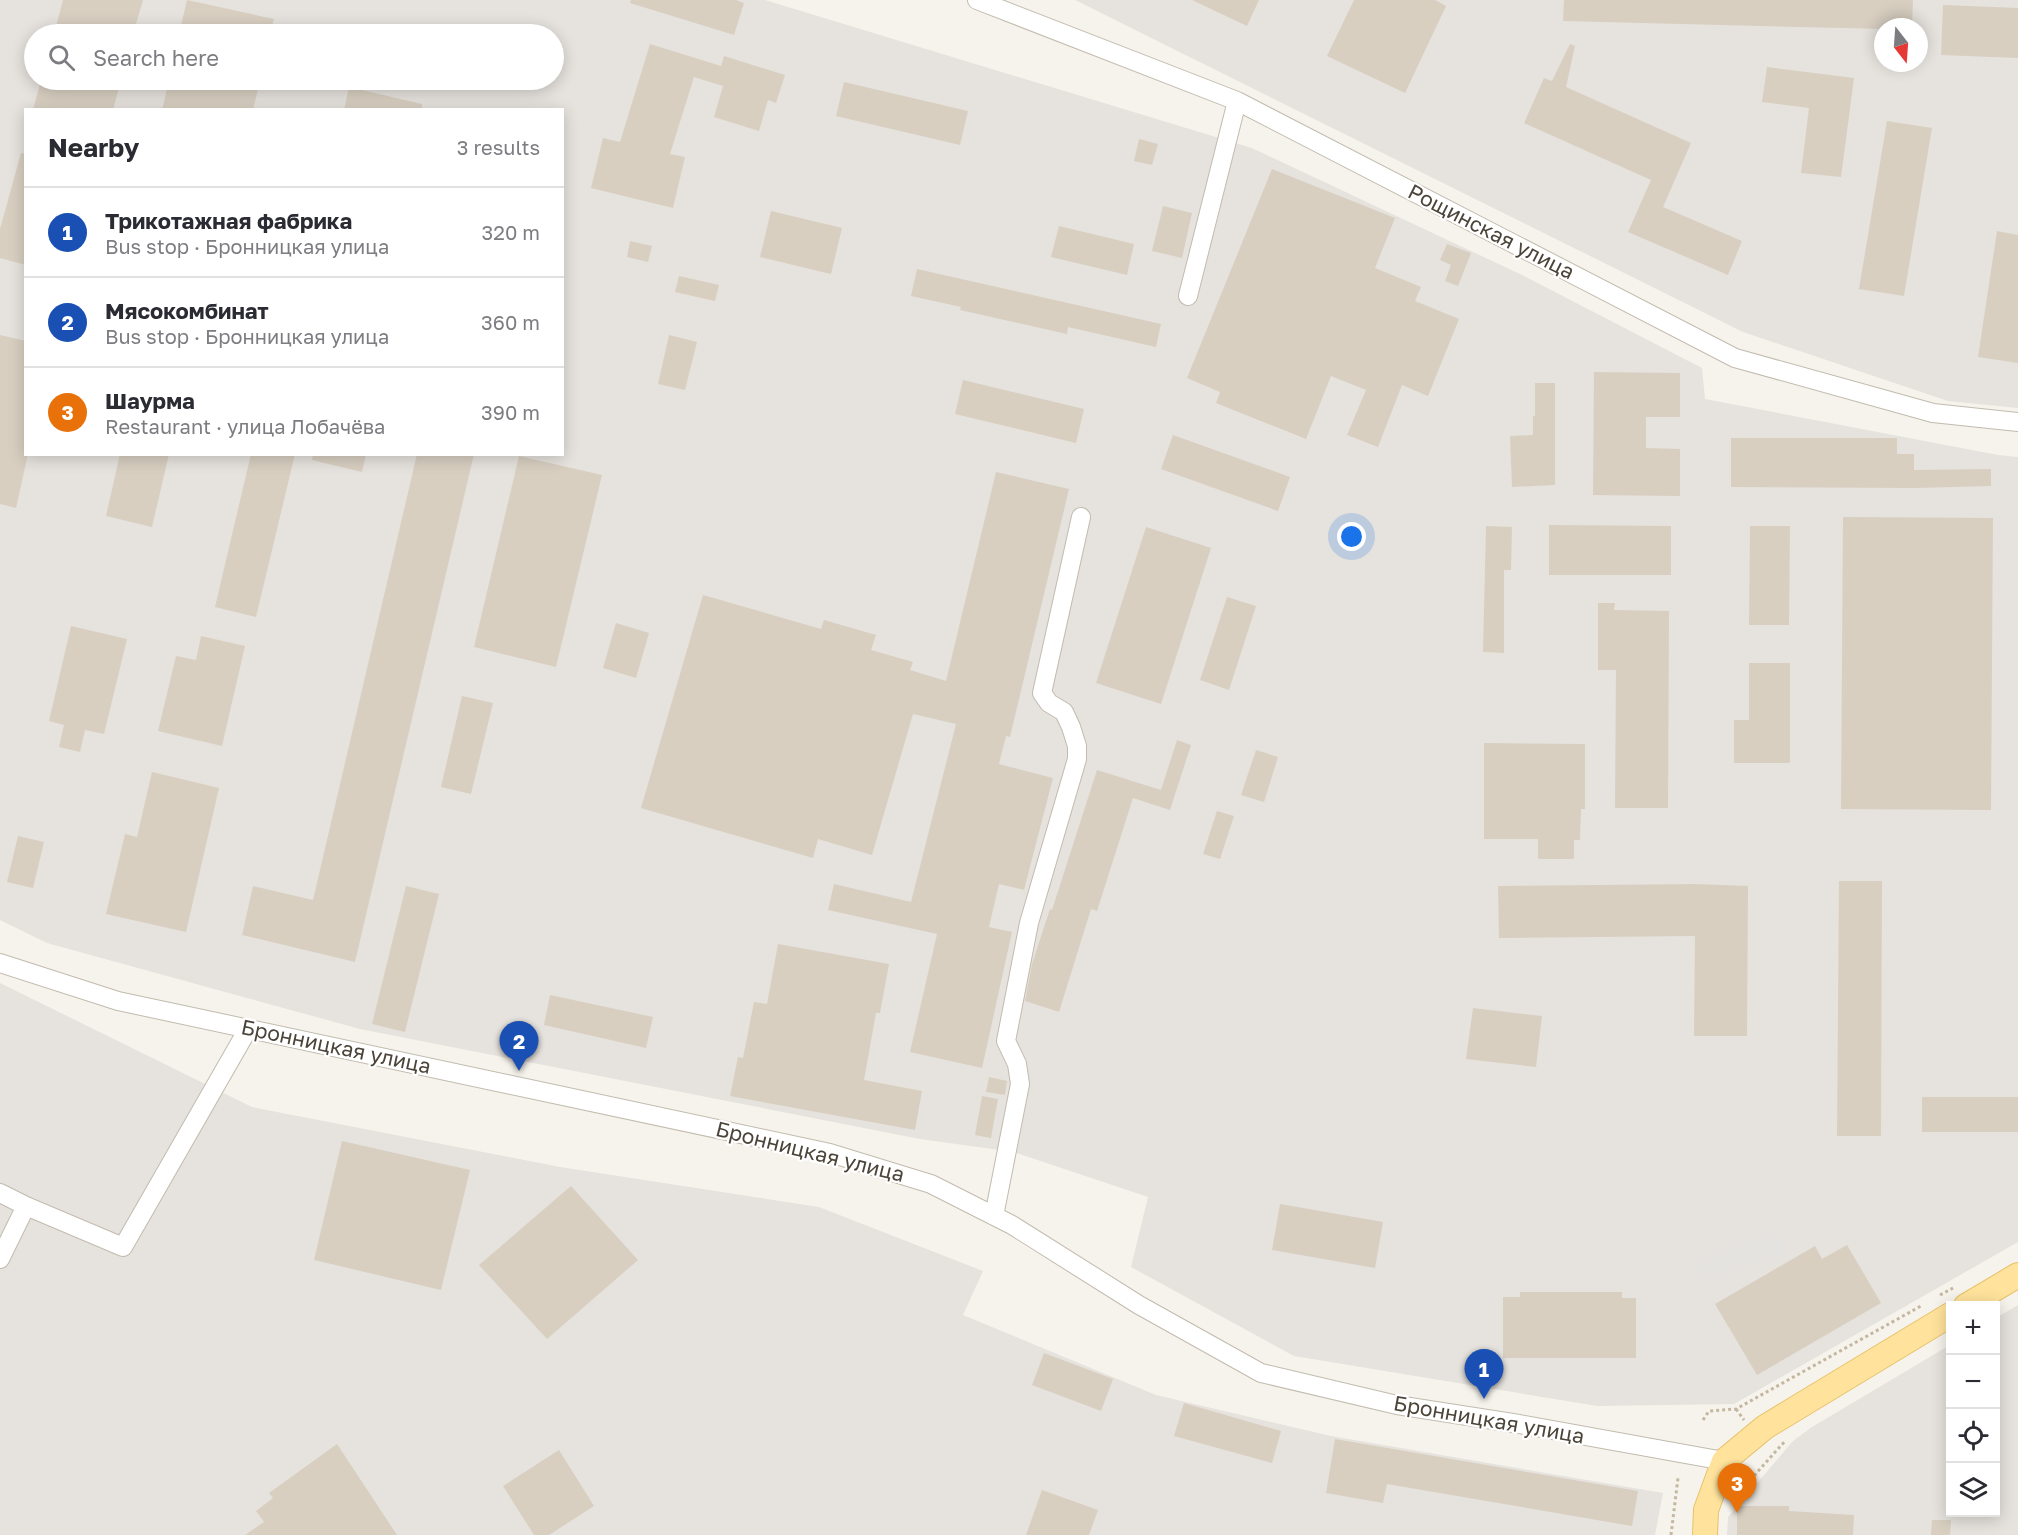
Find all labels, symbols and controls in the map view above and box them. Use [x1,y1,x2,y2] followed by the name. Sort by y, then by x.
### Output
[1874,18,1928,72] north arrow
[24,24,564,90] search box
[45,41,78,74] icon: search
[93,44,219,71] text: Search here
[48,132,139,163] text: Nearby
[457,135,540,159] text: 3 results
[1404,178,1579,284] street label: Рощинская улица
[105,207,352,234] text: Трикотажная фабрика
[62,220,73,244] text: 1
[482,220,540,244] text: 320 m
[105,234,389,258] text: Bus stop · Бронницкая улица
[105,297,269,324] text: Мясокомбинат
[61,310,74,334] text: 2
[481,310,540,334] text: 360 m
[105,324,389,348] text: Bus stop · Бронницкая улица
[105,387,195,414] text: Шаурма
[61,400,74,424] text: 3
[481,400,540,424] text: 390 m
[105,414,385,438] text: Restaurant · улица Лобачёва
[1337,522,1366,551] your location
[239,1013,434,1079] street label: Бронницкая улица
[500,1022,538,1071] pin: 2
[713,1115,907,1187] street label: Бронницкая улица
[1946,1301,2000,1517] map controls
[1946,1301,2000,1355] button: +
[1464,1350,1504,1399] pin: 1
[1946,1355,2000,1409] button: −
[1392,1389,1587,1449] street label: Бронницкая улица
[1946,1409,2000,1463] button: locate
[1946,1463,2000,1517] button: layers
[1718,1464,1756,1513] pin: 3

